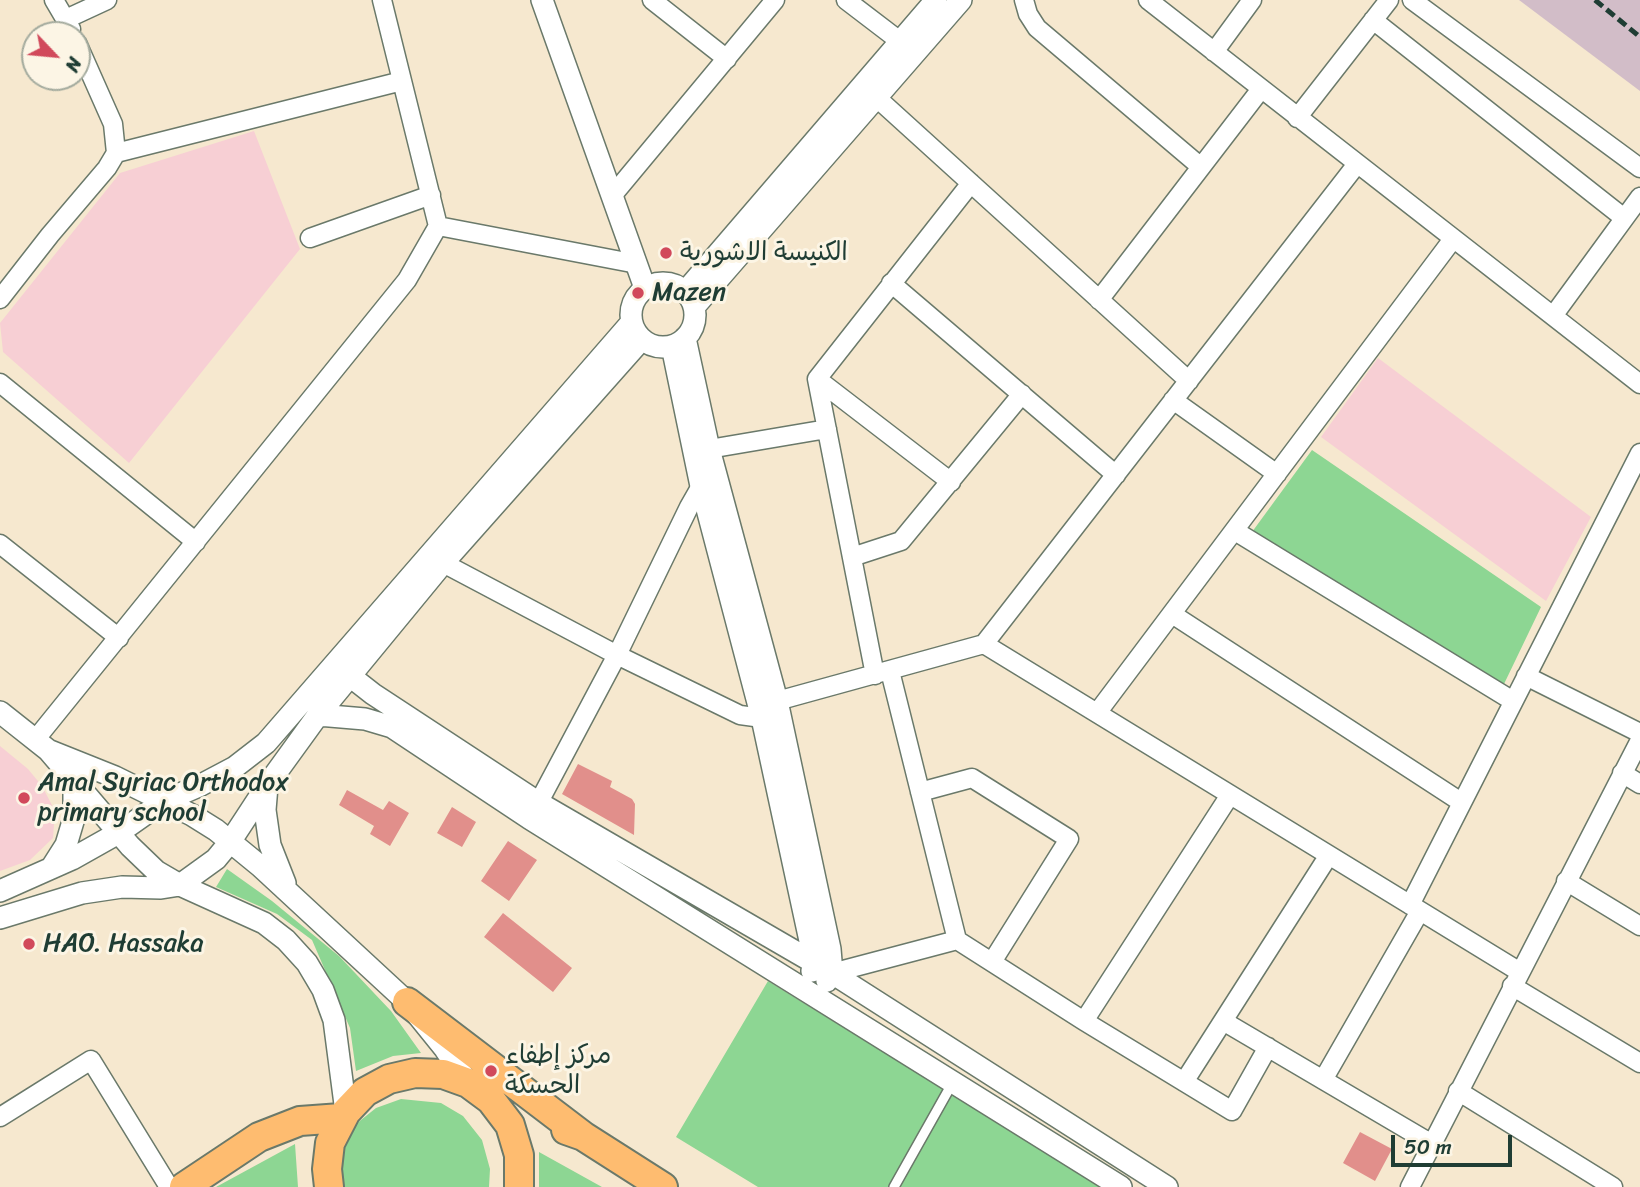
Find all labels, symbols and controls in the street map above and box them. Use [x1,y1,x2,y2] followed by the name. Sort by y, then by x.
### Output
[21,21,91,91] north arrow
[56,51,91,78] text: N
[680,237,848,269] place label: الكنيسة الاشورية
[658,245,674,261] marker: الكنيسة الاشورية
[652,277,726,309] place label: Mazen
[630,285,646,301] marker: Mazen
[38,767,289,828] place label: Amal Syriac Orthodox primary school
[16,790,32,806] marker: Amal Syriac Orthodox primary school
[43,928,204,960] place label: HAO. Hassaka
[21,936,37,952] marker: HAO. Hassaka
[505,1040,611,1102] place label: مركز إطفاء الحسكة
[483,1063,499,1079] marker: مركز إطفاء الحسكة
[1395,1120,1516,1164] scale bar
[1404,1128,1452,1166] text: 50 m

